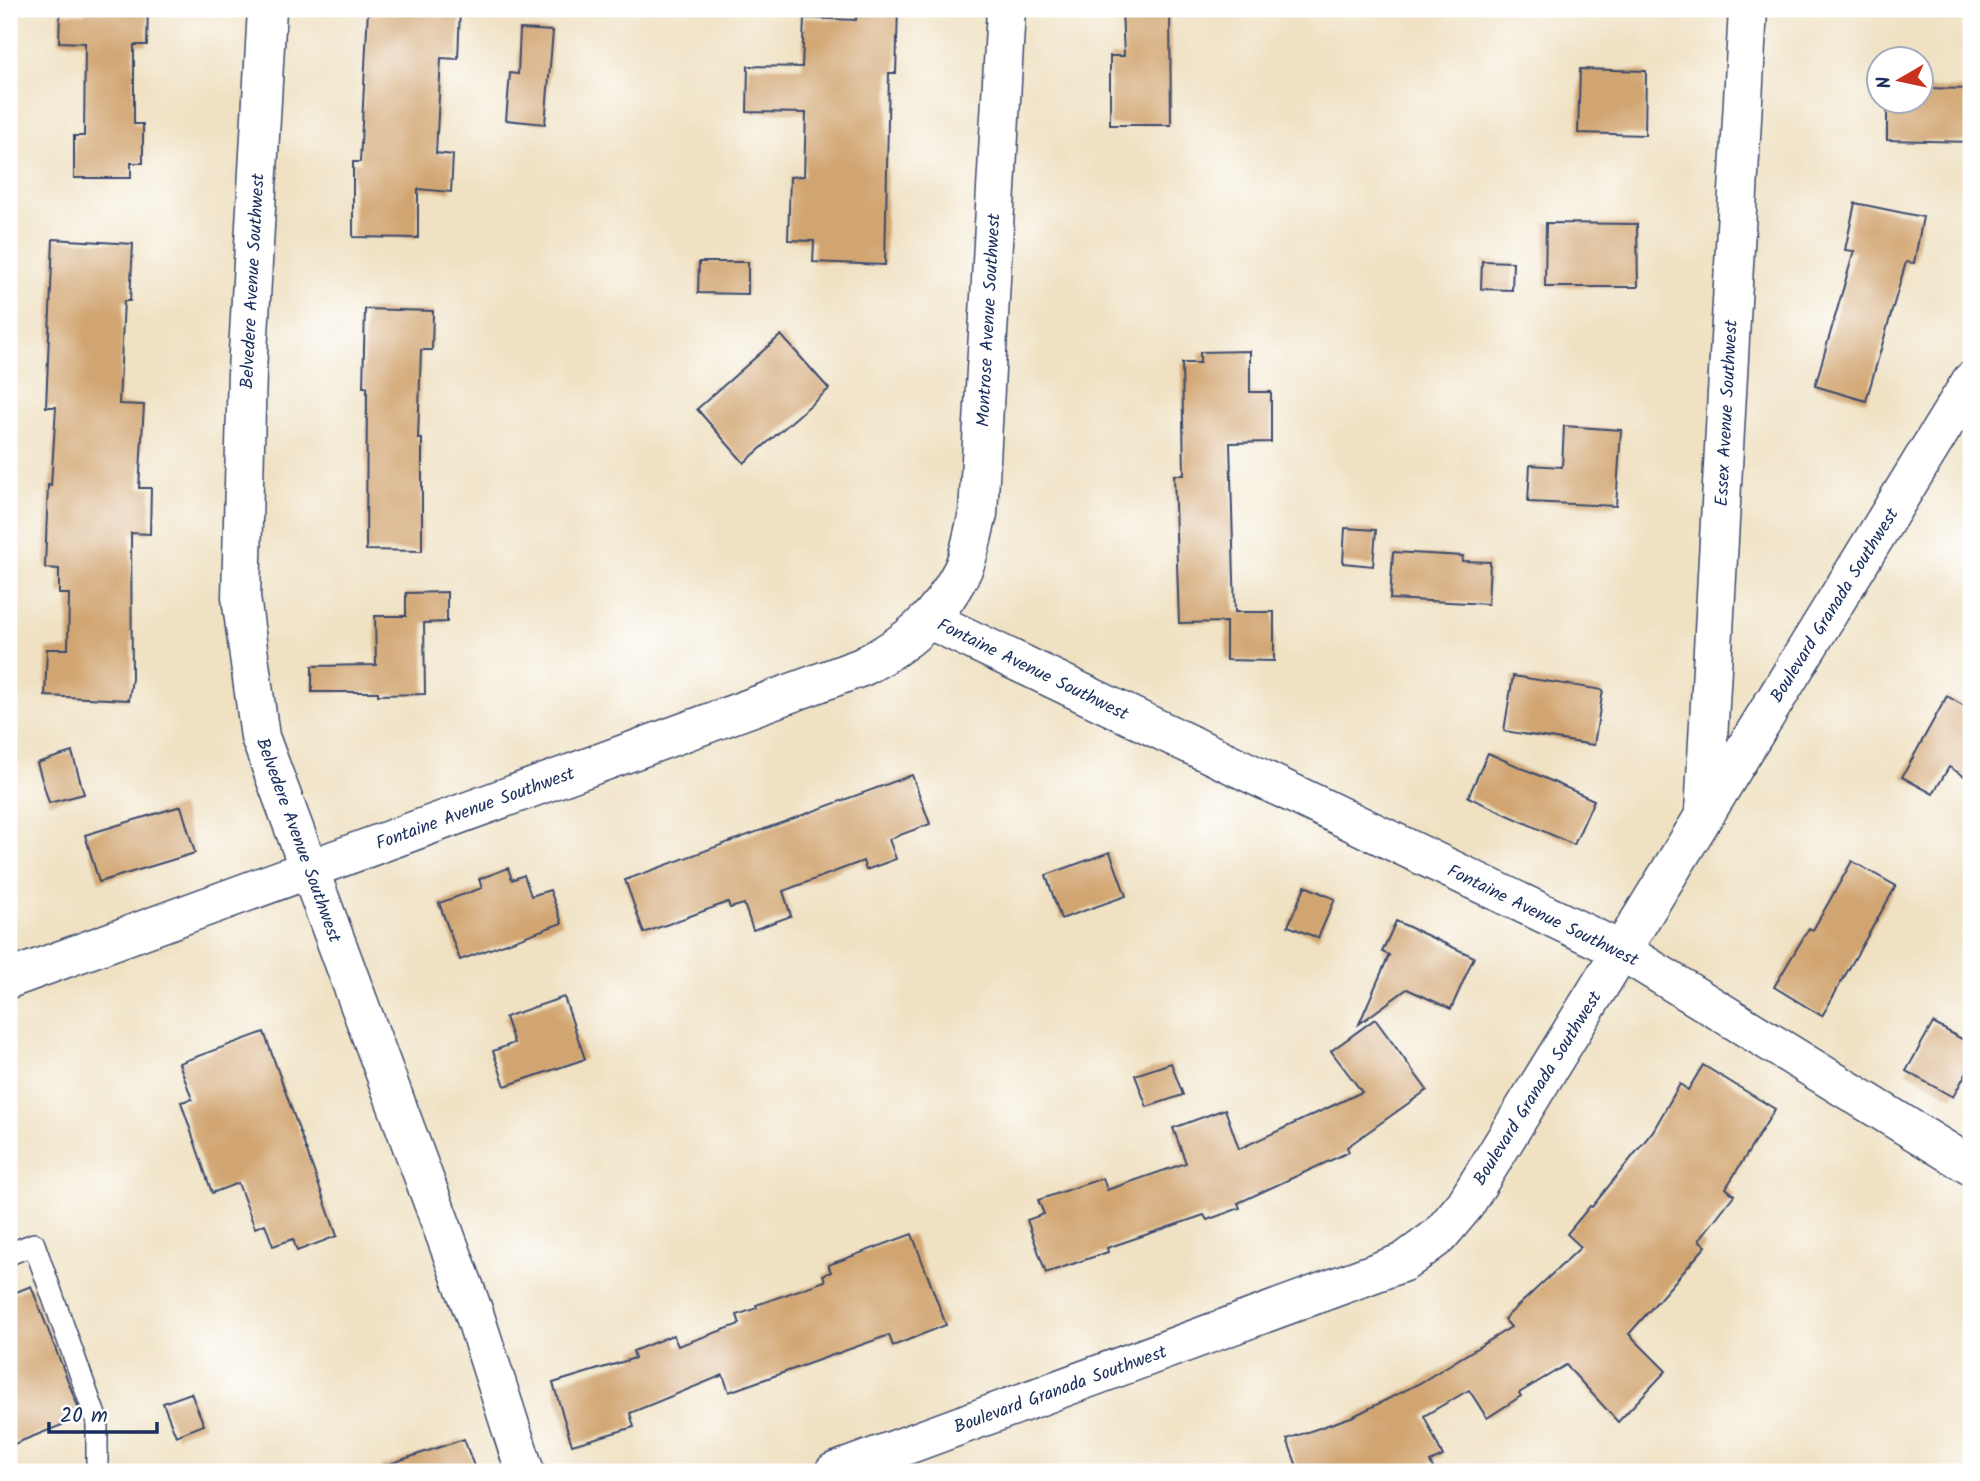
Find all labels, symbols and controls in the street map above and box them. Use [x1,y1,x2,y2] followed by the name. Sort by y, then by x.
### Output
[1864,46,1934,116] north arrow
[1869,74,1901,91] text: N
[233,171,274,390] street label: Belvedere Avenue Southwest
[969,211,1010,428] street label: Montrose Avenue Southwest
[1708,318,1747,507] street label: Essex Avenue Southwest
[1763,502,1908,709] street label: Boulevard Granada Southwest
[932,611,1134,730] street label: Fontaine Avenue Southwest
[247,734,349,948] street label: Belvedere Avenue Southwest
[372,760,580,859] street label: Fontaine Avenue Southwest
[1442,857,1644,976] street label: Fontaine Avenue Southwest
[1466,985,1611,1192] street label: Boulevard Granada Southwest
[950,1338,1172,1442] street label: Boulevard Granada Southwest
[49,1390,158,1434] scale bar
[60,1400,108,1433] text: 20 m

